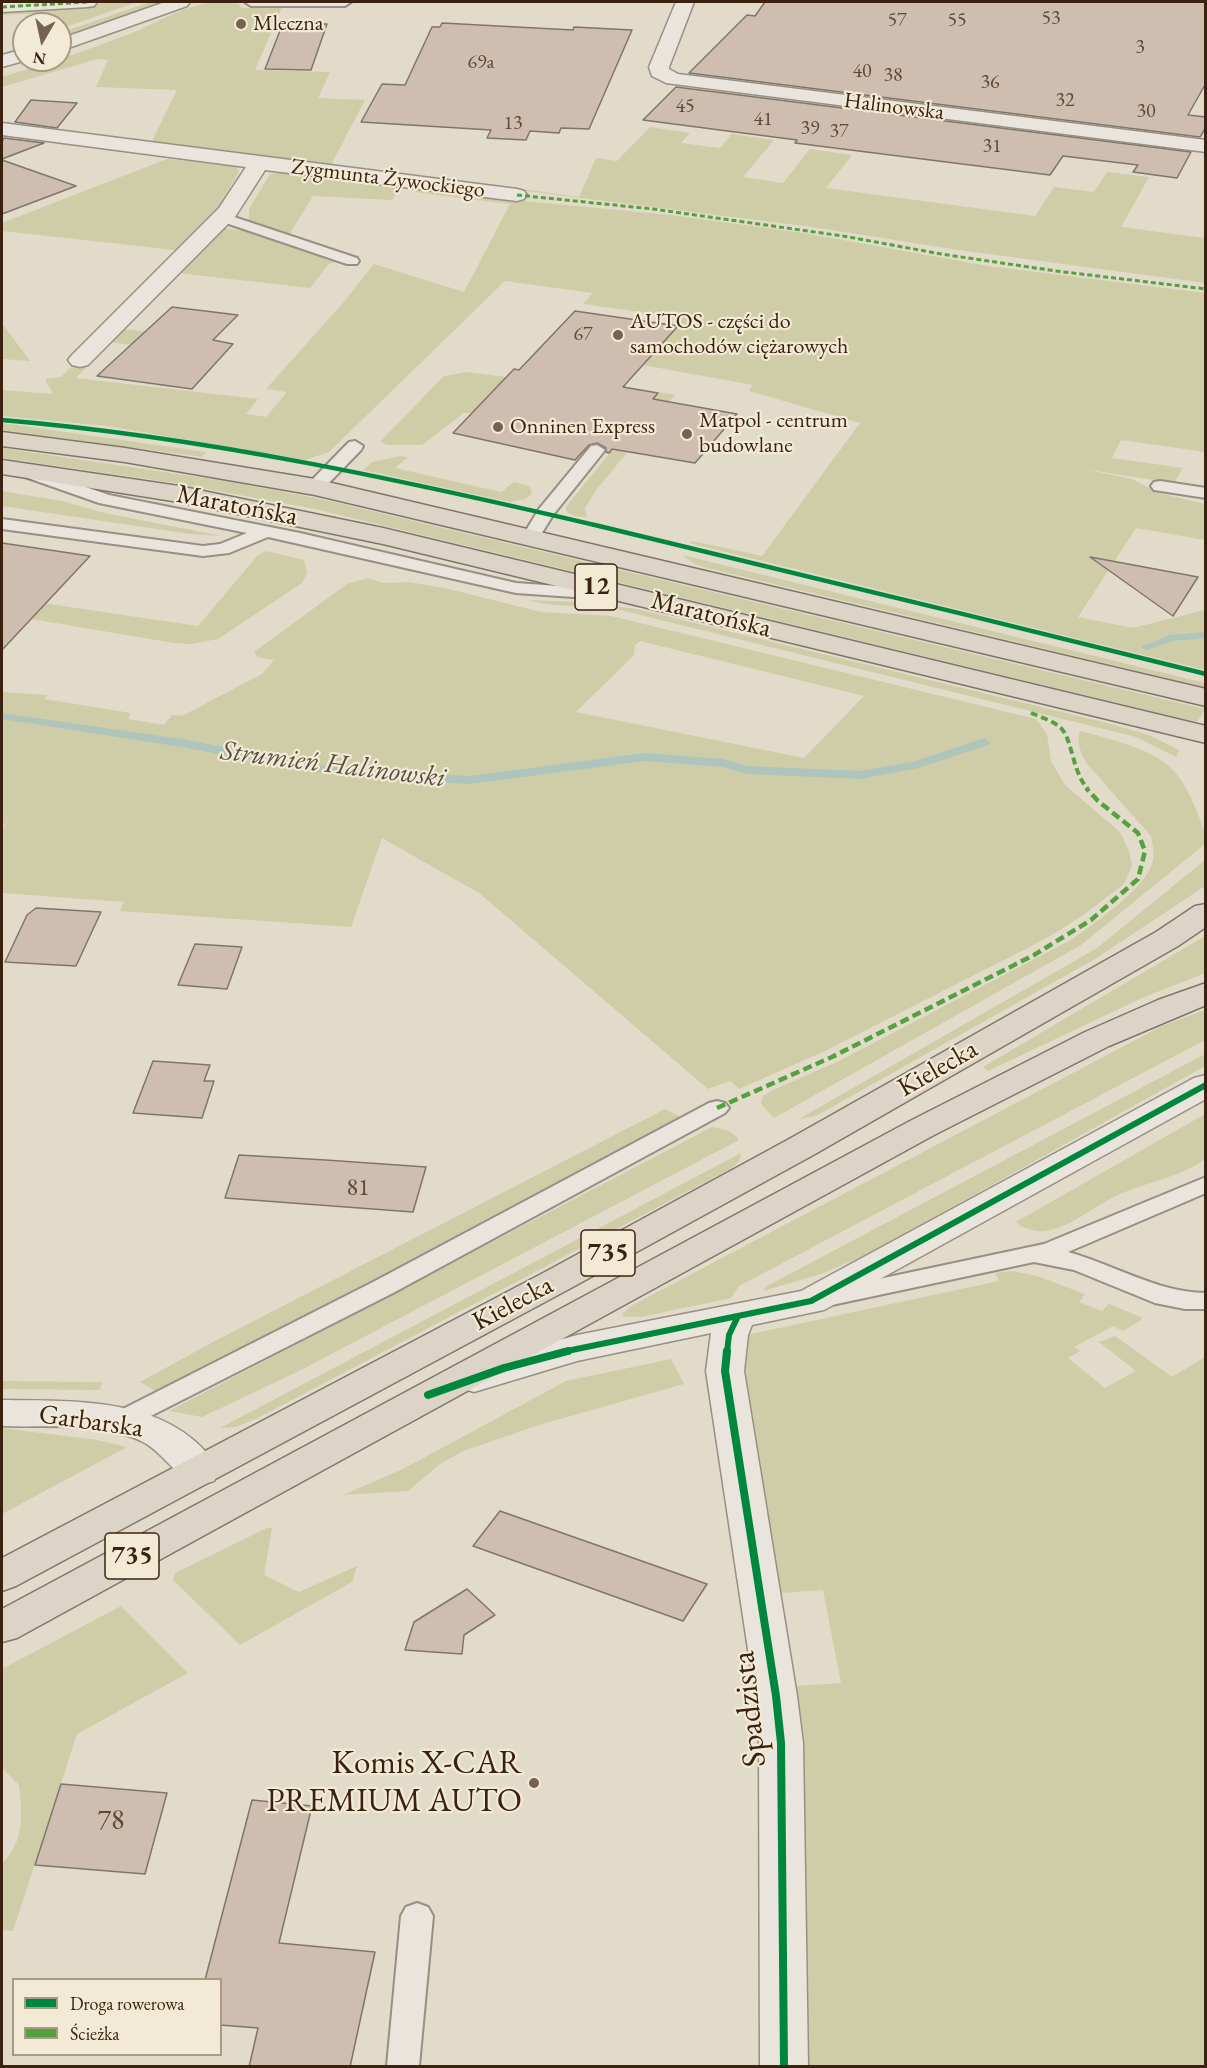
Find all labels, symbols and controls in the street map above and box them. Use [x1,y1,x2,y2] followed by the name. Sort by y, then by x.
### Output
[1041,7,1061,31] house number: 53
[887,9,907,33] house number: 57
[947,9,967,33] house number: 55
[253,11,324,37] place label: Mleczna
[12,12,72,72] north arrow
[234,17,248,31] marker: Mleczna
[1135,36,1145,60] house number: 3
[31,47,47,70] text: N
[467,51,495,75] house number: 69a
[852,60,872,84] house number: 40
[883,64,903,88] house number: 38
[980,71,1000,95] house number: 36
[842,88,946,126] street label: Halinowska
[1055,89,1075,113] house number: 32
[675,95,695,119] house number: 45
[1136,100,1156,124] house number: 30
[753,108,773,132] house number: 41
[503,112,523,136] house number: 13
[800,117,820,141] house number: 39
[829,120,849,144] house number: 37
[982,135,1002,159] house number: 31
[290,154,486,204] street label: Zygmunta Żywockiego
[630,309,848,360] place label: AUTOS - części do samochodów ciężarowych
[573,323,593,347] house number: 67
[611,328,625,342] marker: AUTOS - części do samochodów ciężarowych
[699,408,848,460] place label: Matpol - centrum budowlane
[510,414,655,440] place label: Onninen Express
[491,420,505,434] marker: Onninen Express
[680,427,694,441] marker: Matpol - centrum budowlane
[174,478,300,534] street label: Maratońska
[575,564,617,610] road number: 12
[648,584,774,646] street label: Maratońska
[219,735,447,795] water label: Strumień Halinowski
[892,1033,984,1105] street label: Kielecka
[346,1174,370,1202] house number: 81
[581,1230,635,1276] road number: 735
[467,1269,559,1339] street label: Kielecka
[37,1399,145,1445] street label: Garbarska
[105,1533,159,1579] road number: 735
[724,1649,776,1769] street label: Spadzista
[266,1744,522,1822] place label: Komis X-CAR PREMIUM AUTO
[527,1776,541,1790] marker: Komis X-CAR PREMIUM AUTO
[98,1804,124,1838] house number: 78
[12,1978,222,2056] legend
[70,1992,185,2015] text: Droga rowerowa
[70,2022,120,2045] text: Ścieżka

